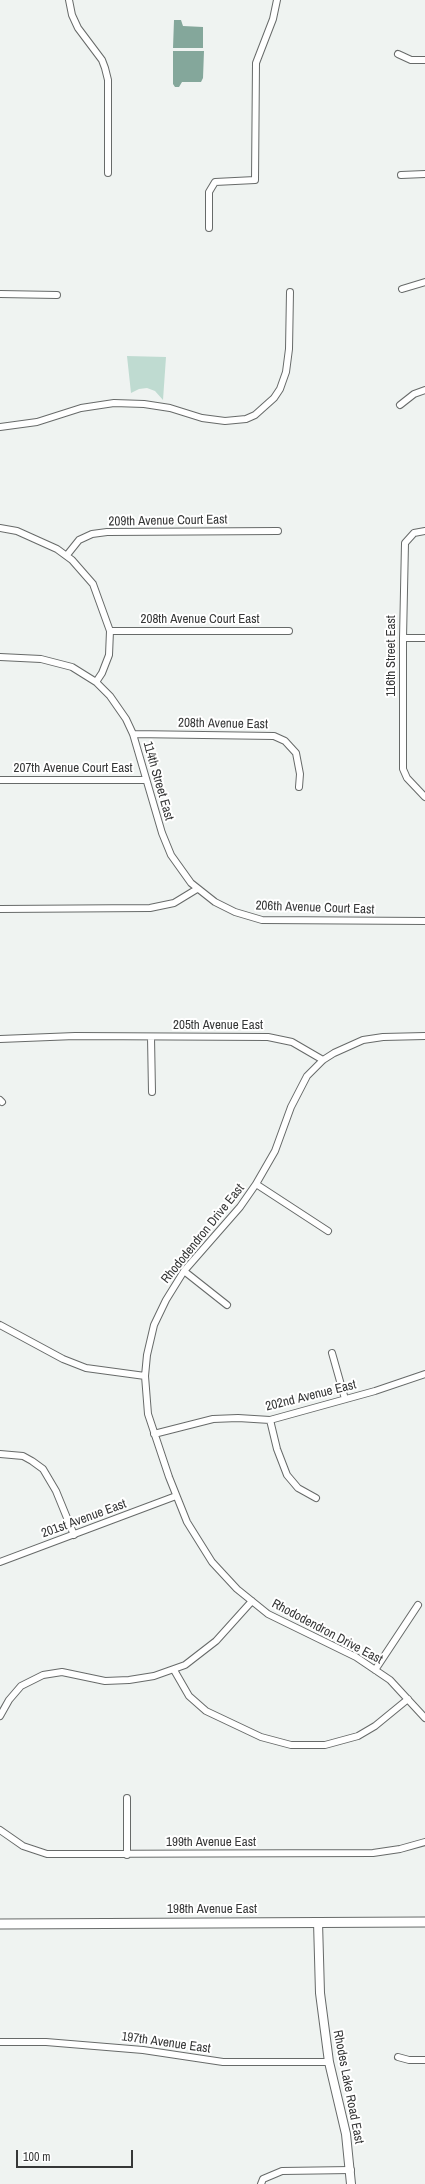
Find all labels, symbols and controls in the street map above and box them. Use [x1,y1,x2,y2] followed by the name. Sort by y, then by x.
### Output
[108,512,228,530] street label: 209th Avenue Court East
[141,612,259,628] street label: 208th Avenue Court East
[384,615,400,697] street label: 116th Street East
[178,715,268,733] street label: 208th Avenue East
[139,740,177,822] street label: 114th Street East
[14,761,132,777] street label: 207th Avenue Court East
[255,898,375,918] street label: 206th Avenue Court East
[173,1018,263,1034] street label: 205th Avenue East
[158,1181,248,1287] street label: Rhododendron Drive East
[264,1377,358,1415] street label: 202nd Avenue East
[39,1496,129,1542] street label: 201st Avenue East
[269,1596,385,1668] street label: Rhododendron Drive East
[166,1835,256,1851] street label: 199th Avenue East
[167,1902,257,1918] street label: 198th Avenue East
[120,2029,212,2057] street label: 197th Avenue East
[329,2029,367,2145] street label: Rhodes Lake Road East
[18,2142,135,2168] scale bar
[23,2149,50,2165] text: 100 m

